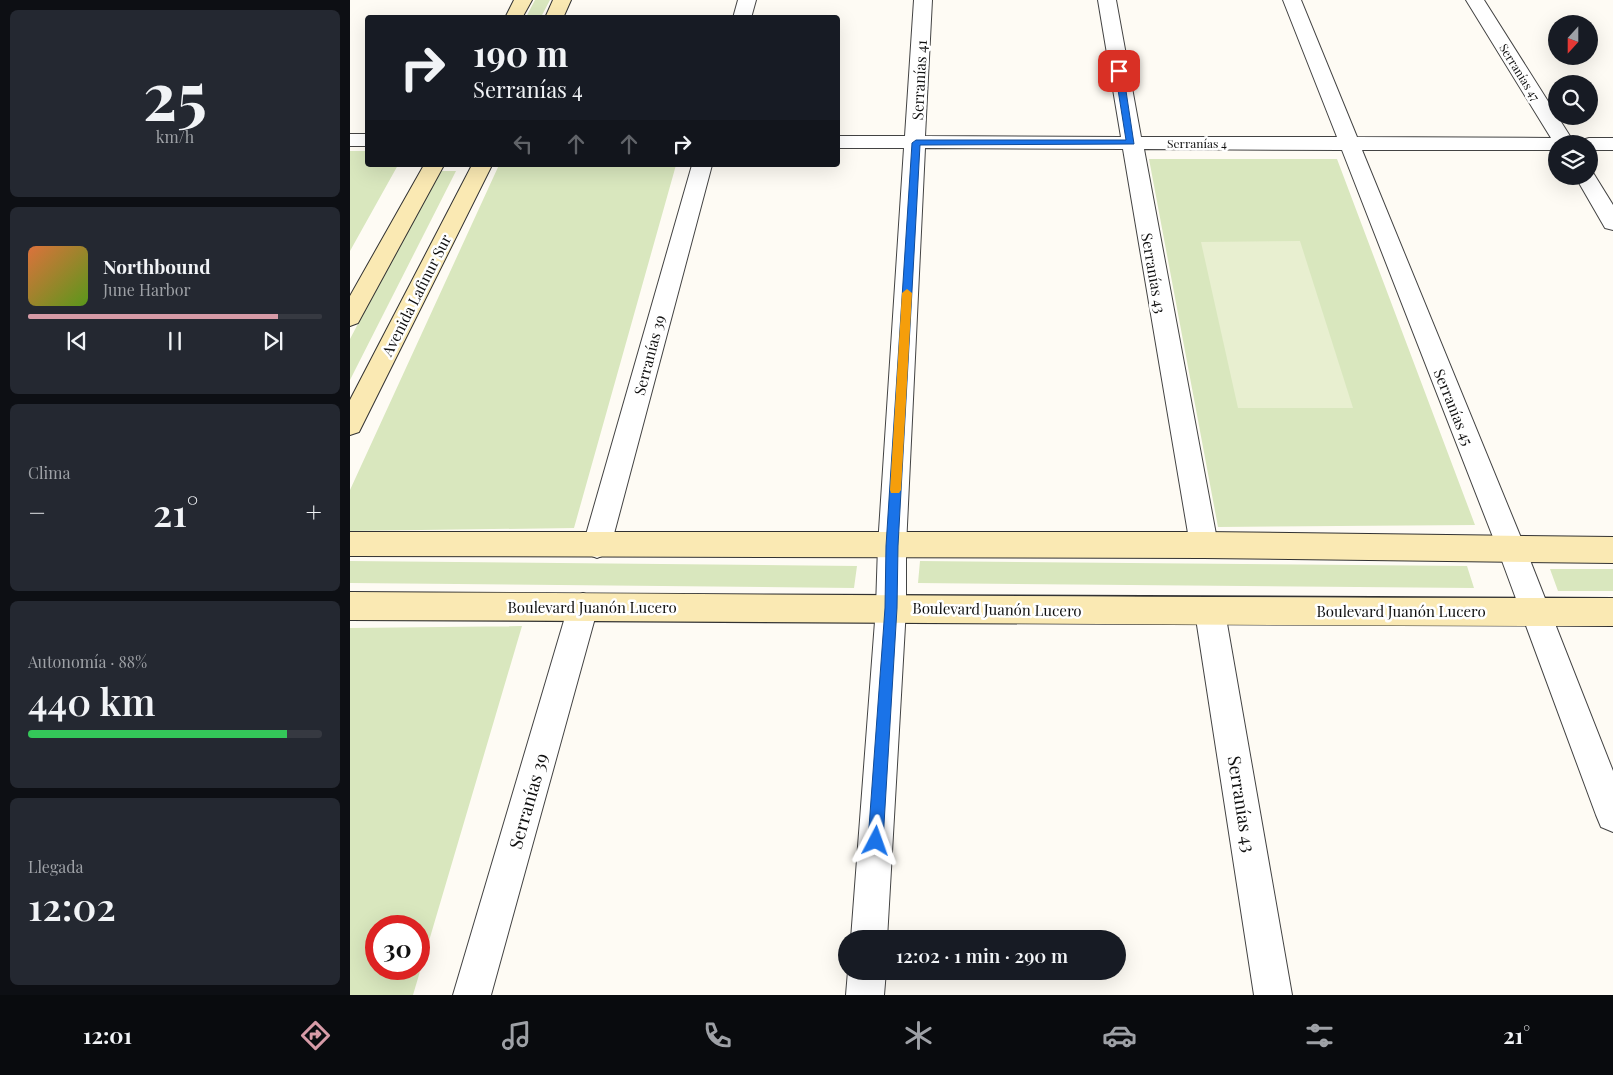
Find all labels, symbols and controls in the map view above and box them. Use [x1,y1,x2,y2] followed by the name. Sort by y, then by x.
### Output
[1548,15,1598,65] north arrow
[1548,15,1598,185] map controls
[473,29,568,76] text: 190 m
[390,35,455,100] icon: right
[907,39,931,121] street label: Serranías 41
[1496,40,1544,104] street label: Serranías 47
[143,50,207,136] text: 25
[1098,50,1140,92] pin
[1105,57,1133,85] icon: arrive
[473,74,583,104] text: Serranías 4
[1548,75,1598,125] button: search
[156,126,194,147] text: km/h
[509,130,537,158] icon: left
[562,130,590,158] icon: ahead
[615,130,643,158] icon: ahead
[668,130,696,158] icon: right
[1167,135,1227,151] street label: Serranías 4
[1548,135,1598,185] button: layers
[376,230,456,360] street label: Avenida Lafinur Sur
[1137,231,1171,315] street label: Serranías 43
[103,253,211,279] text: Northbound
[103,279,191,300] text: June Harbor
[629,313,669,397] street label: Serranías 39
[63,327,91,355] icon: previous
[161,327,189,355] icon: pause
[259,327,287,355] icon: next
[1430,366,1478,448] street label: Serranías 45
[28,462,70,483] text: Clima
[153,486,199,537] text: 21°
[28,493,46,530] text: −
[306,493,322,530] text: +
[507,597,677,617] street label: Boulevard Juanón Lucero
[912,598,1082,620] street label: Boulevard Juanón Lucero
[1316,601,1486,621] street label: Boulevard Juanón Lucero
[28,651,147,672] text: Autonomía · 88%
[28,675,156,726] text: 440 km
[503,750,553,852] street label: Serranías 39
[1223,754,1261,854] street label: Serranías 43
[849,814,901,866] position arrow
[28,856,83,877] text: Llegada
[28,880,116,931] text: 12:02
[365,915,430,980] speed limit sign: 30
[896,942,1068,968] text: 12:02 · 1 min · 290 m
[298,1018,333,1053] icon: directions
[499,1018,534,1053] icon: music
[700,1018,735,1053] icon: phone
[901,1018,936,1053] icon: climate
[1102,1018,1137,1053] icon: car
[1302,1018,1337,1053] icon: filters
[83,1020,132,1050] text: 12:01
[1503,1020,1530,1050] text: 21°

